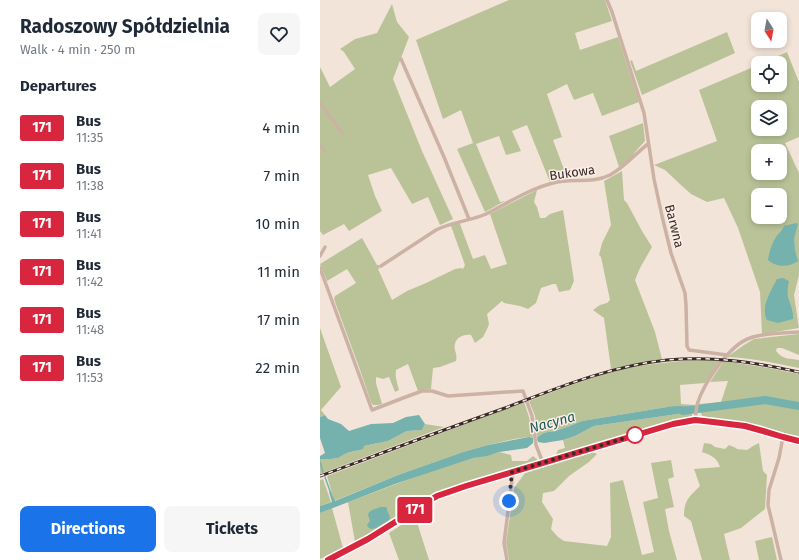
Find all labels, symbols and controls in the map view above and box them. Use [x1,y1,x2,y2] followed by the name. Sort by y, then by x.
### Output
[751,12,787,48] north arrow
[751,12,787,224] map controls
[258,13,300,55] button: heart
[20,15,230,38] text: Radoszowy Spółdzielnia
[20,42,135,57] text: Walk · 4 min · 250 m
[751,56,787,92] button: locate
[20,77,97,95] text: Departures
[751,100,787,136] button: layers
[76,112,101,130] text: Bus
[32,119,52,136] text: 171
[262,119,300,137] text: 4 min
[76,130,103,145] text: 11:35
[751,144,787,180] button: +
[76,160,101,178] text: Bus
[548,162,596,183] street label: Bukowa
[32,167,52,184] text: 171
[263,167,300,185] text: 7 min
[76,178,104,193] text: 11:38
[751,188,787,224] button: −
[662,203,687,249] street label: Barwna
[76,208,101,226] text: Bus
[32,215,52,232] text: 171
[255,215,300,233] text: 10 min
[76,226,102,241] text: 11:41
[76,256,101,274] text: Bus
[32,263,52,280] text: 171
[257,263,300,281] text: 11 min
[76,274,103,289] text: 11:42
[76,304,101,322] text: Bus
[32,311,52,328] text: 171
[257,311,300,329] text: 17 min
[76,322,104,337] text: 11:48
[76,352,101,370] text: Bus
[32,359,52,376] text: 171
[255,359,300,377] text: 22 min
[76,370,103,385] text: 11:53
[527,408,577,437] water label: Nacyna
[626,426,644,444] unlabelled marker
[499,491,519,511] your location
[392,497,438,523] line badge: 171
[405,501,425,518] text: 171
[20,506,156,552] button: Directions
[164,506,300,552] button: Tickets

